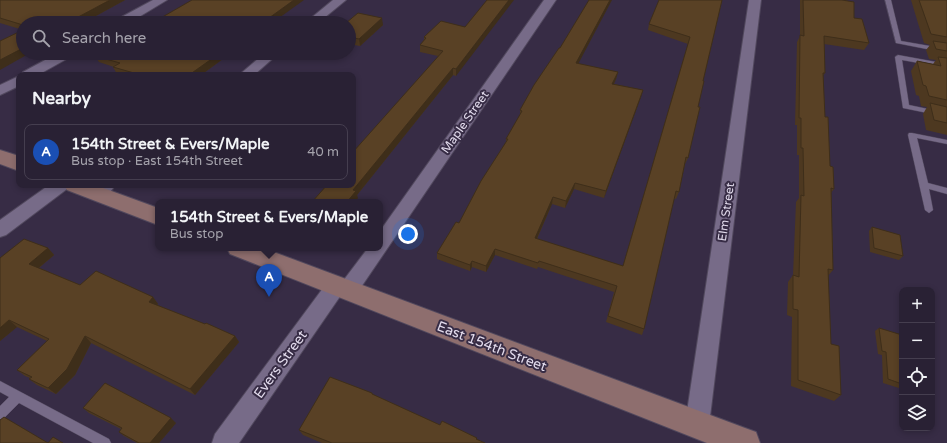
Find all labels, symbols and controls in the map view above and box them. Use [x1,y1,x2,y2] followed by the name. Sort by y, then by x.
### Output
[16,16,356,60] search box
[30,27,52,49] icon: search
[62,29,146,47] text: Search here
[32,88,91,109] text: Nearby
[438,88,492,156] street label: Maple Street
[71,135,270,153] text: 154th Street & Evers/Maple
[41,144,51,160] text: A
[307,144,339,160] text: 40 m
[71,153,243,169] text: Bus stop · East 154th Street
[715,181,737,242] street label: Elm Street
[155,199,383,251] popup
[170,208,368,226] text: 154th Street & Evers/Maple
[398,224,418,244] your location
[170,226,223,242] text: Bus stop
[256,264,282,297] pin: A
[899,287,935,431] map controls
[899,287,935,323] button: +
[435,318,550,375] street label: East 154th Street
[899,323,935,359] button: −
[250,327,311,402] street label: Evers Street
[899,359,935,395] button: locate
[899,395,935,431] button: layers

